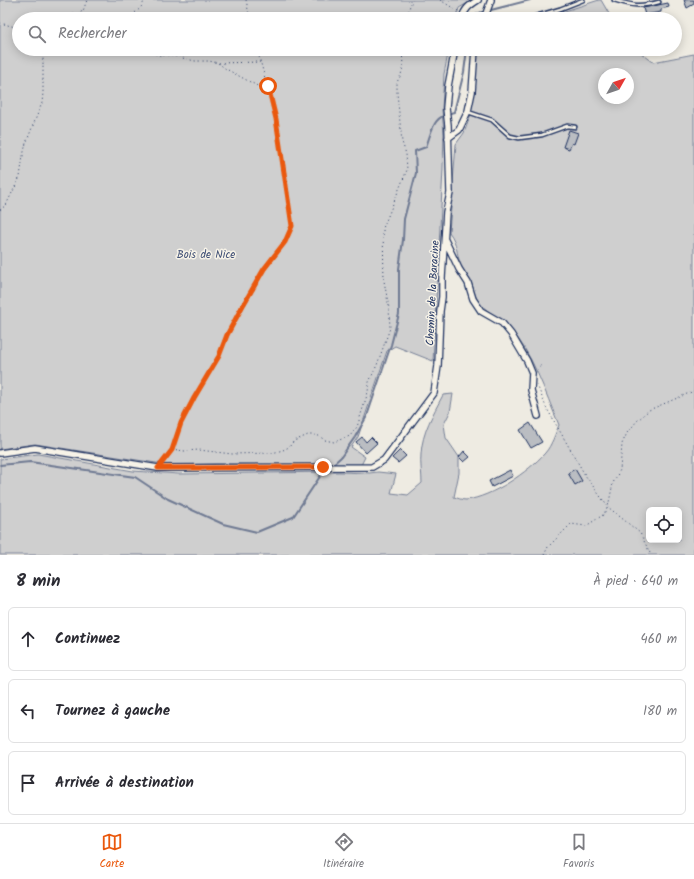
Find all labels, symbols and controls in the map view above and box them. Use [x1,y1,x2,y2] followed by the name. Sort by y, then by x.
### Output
[12,12,682,56] search box
[58,22,126,46] text: Rechercher
[26,23,48,45] icon: search
[598,68,634,104] north arrow
[259,77,277,95] route start
[421,240,445,346] street label: Chemin de la Baracine
[177,246,235,264] park label: Bois de Nice
[314,458,332,476] route end
[646,507,682,543] map controls
[646,507,682,543] button: locate
[16,568,60,595] text: 8 min
[593,571,678,592] text: À pied · 640 m
[55,627,120,651] text: Continuez
[17,628,39,650] icon: ahead
[641,629,677,650] text: 460 m
[55,699,170,723] text: Tournez à gauche
[17,700,39,722] icon: left
[643,701,677,722] text: 180 m
[55,771,194,795] text: Arrivée à destination
[17,772,39,794] icon: arrive
[99,831,124,873] tab: Carte
[323,831,364,873] tab: Itinéraire
[563,831,595,873] tab: Favoris

